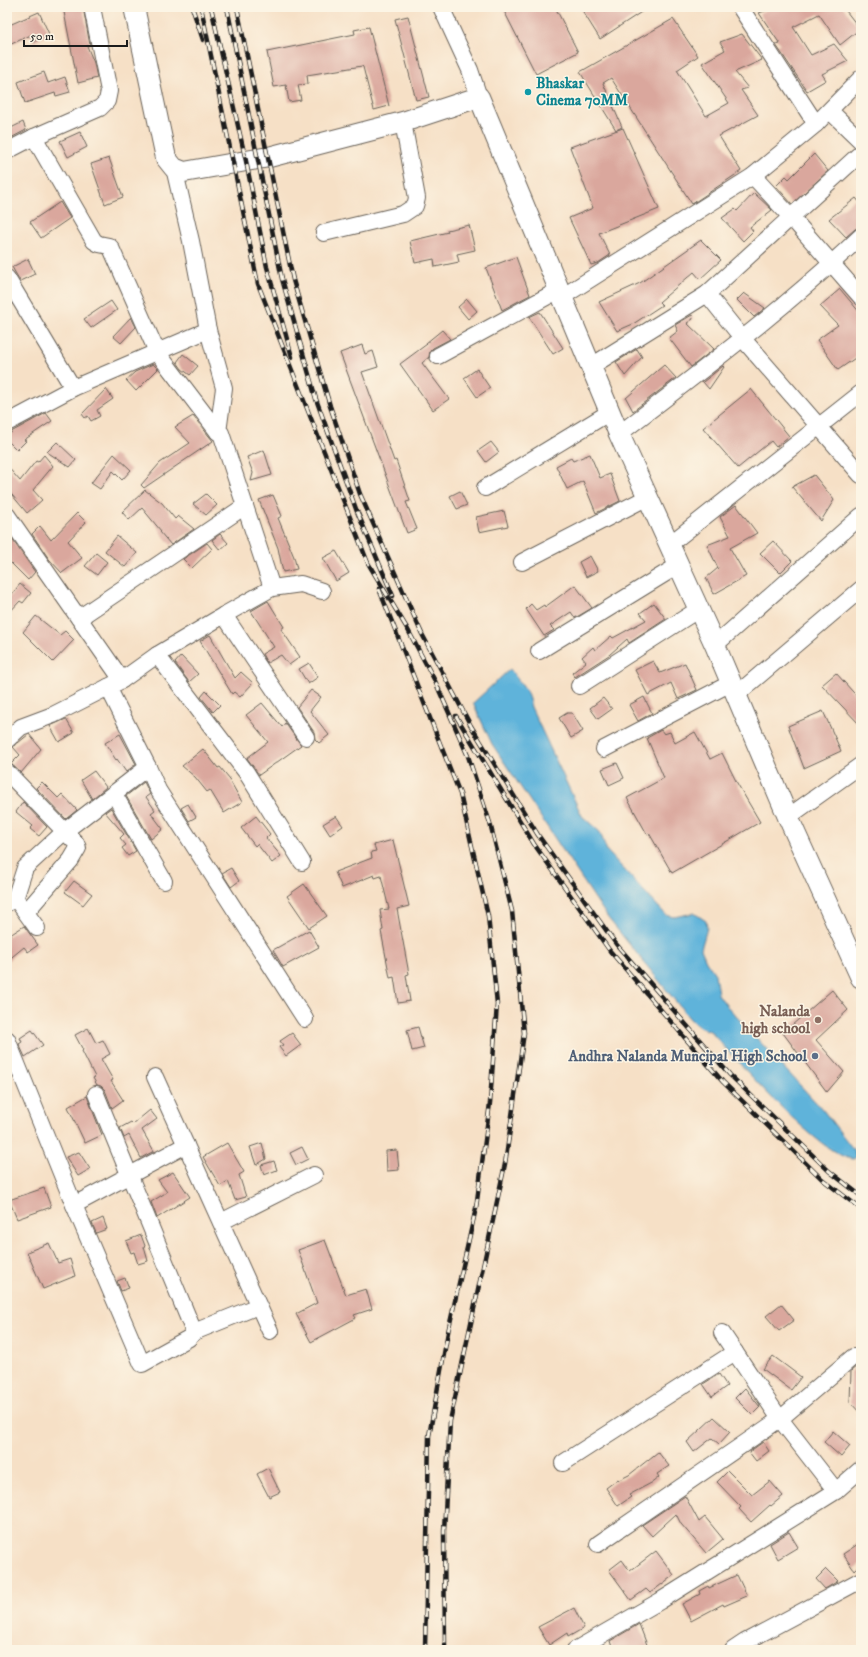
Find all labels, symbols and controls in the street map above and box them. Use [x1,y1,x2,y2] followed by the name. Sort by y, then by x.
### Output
[24,22,127,48] scale bar
[30,29,54,44] text: 50 m
[536,74,628,110] place label: Bhaskar Cinema 70MM
[523,87,533,97] marker: Bhaskar Cinema 70MM
[741,1002,811,1038] place label: Nalanda high school
[813,1015,823,1025] marker: Nalanda high school
[568,1047,807,1066] place label: Andhra Nalanda Muncipal High School
[810,1051,820,1061] marker: Andhra Nalanda Muncipal High School

